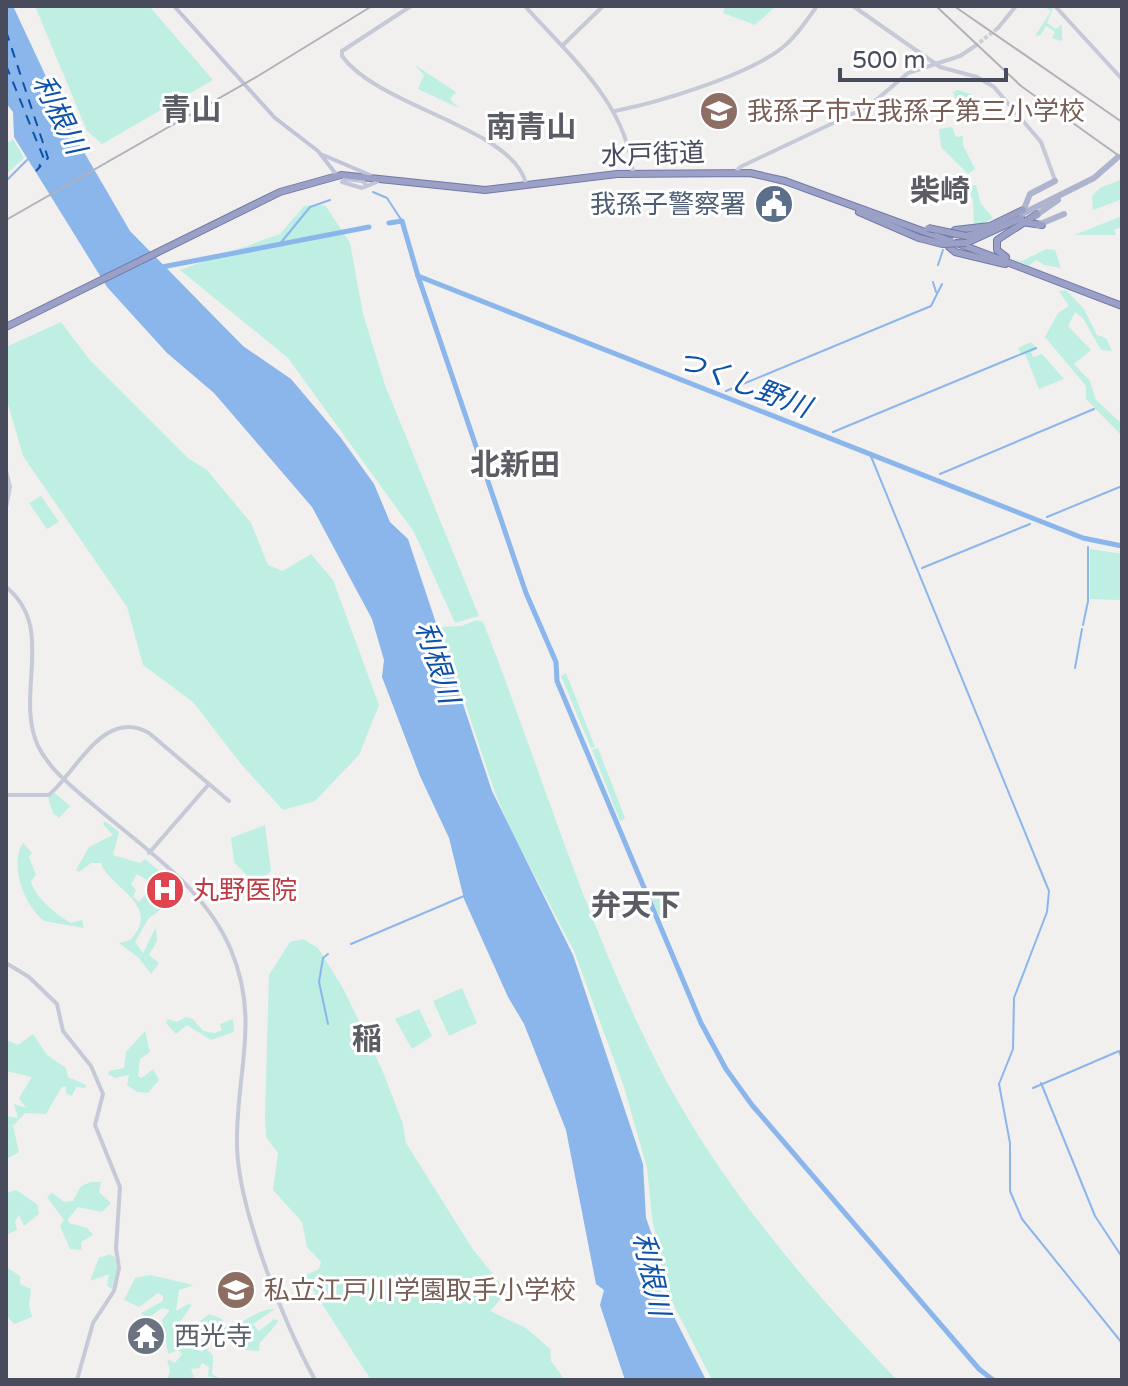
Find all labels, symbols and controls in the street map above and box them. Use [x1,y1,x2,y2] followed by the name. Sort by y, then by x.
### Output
[840,32,1006,82] scale bar
[852,46,926,75] text: 500 m
[25,69,94,162] water label: 利根川
[698,90,740,132] school or university icon: 我孫子市立我孫子第三小学校
[161,92,221,129] district label: 青山
[747,96,1085,127] place label: 我孫子市立我孫子第三小学校
[486,109,576,146] district label: 南青山
[601,137,706,172] street label: 水戸街道
[910,173,970,210] district label: 柴崎
[753,183,795,225] public building icon: 我孫子警察署
[590,189,746,220] place label: 我孫子警察署
[672,343,818,426] water label: つくし野川
[470,447,560,484] district label: 北新田
[408,617,467,710] water label: 利根川
[144,869,186,911] hospital icon: 丸野医院
[193,875,297,906] place label: 丸野医院
[591,887,681,924] district label: 弁天下
[352,1021,382,1058] district label: 稲
[626,1230,677,1322] water label: 利根川
[215,1269,257,1311] school or university icon: 私立江戸川学園取手小学校
[264,1275,576,1306] place label: 私立江戸川学園取手小学校
[125,1315,167,1357] temple icon: 西光寺
[174,1321,252,1352] place label: 西光寺

